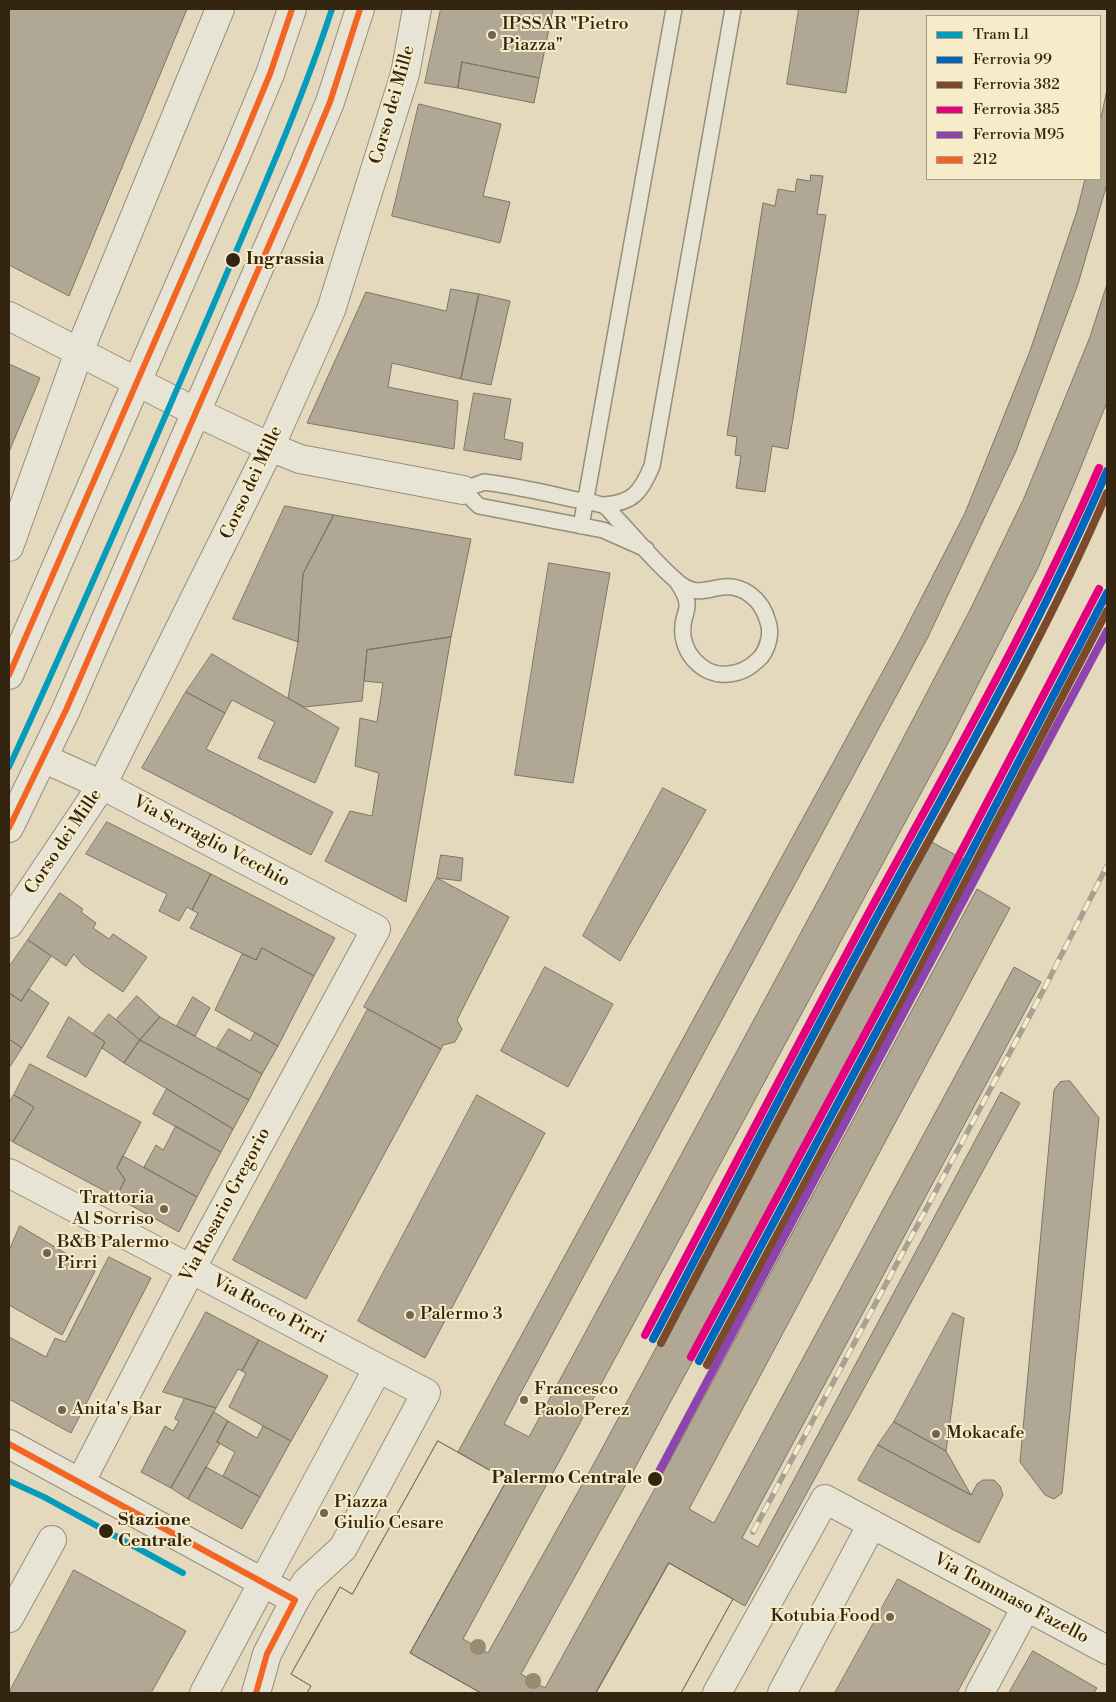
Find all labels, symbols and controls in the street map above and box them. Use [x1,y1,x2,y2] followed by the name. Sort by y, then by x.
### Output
[502,14,629,56] place label: IPSSAR "Pietro Piazza"
[926,15,1101,180] legend
[973,25,1030,44] text: Tram L1
[486,29,498,41] marker: IPSSAR "Pietro Piazza"
[366,43,420,167] street label: Corso dei Mille
[973,50,1052,69] text: Ferrovia 99
[973,75,1060,94] text: Ferrovia 382
[973,100,1059,119] text: Ferrovia 385
[973,125,1064,144] text: Ferrovia M95
[973,150,997,169] text: 212
[246,249,325,271] place label: Ingrassia
[224,251,242,269] marker: Ingrassia
[216,423,288,543] street label: Corso dei Mille
[21,785,107,899] street label: Corso dei Mille
[129,791,293,893] street label: Via Serraglio Vecchio
[176,1124,276,1286] street label: Via Rosario Gregorio
[72,1188,154,1230] place label: Trattoria Al Sorriso
[158,1203,170,1215] marker: Trattoria Al Sorriso
[57,1232,169,1274] place label: B&B Palermo Pirri
[41,1247,53,1259] marker: B&B Palermo Pirri
[209,1271,329,1349] street label: Via Rocco Pirri
[420,1304,503,1326] place label: Palermo 3
[404,1309,416,1321] marker: Palermo 3
[534,1379,629,1422] place label: Francesco Paolo Perez
[518,1394,530,1406] marker: Francesco Paolo Perez
[72,1399,162,1421] place label: Anita's Bar
[56,1404,68,1416] marker: Anita's Bar
[946,1423,1025,1445] place label: Mokacafe
[930,1428,942,1440] marker: Mokacafe
[491,1468,642,1490] place label: Palermo Centrale
[646,1470,664,1488] marker: Palermo Centrale
[334,1492,444,1535] place label: Piazza Giulio Cesare
[318,1507,330,1519] marker: Piazza Giulio Cesare
[118,1510,192,1552] place label: Stazione Centrale
[97,1522,115,1540] marker: Stazione Centrale
[930,1549,1092,1649] street label: Via Tommaso Fazello
[770,1606,880,1628] place label: Kotubia Food
[884,1611,896,1623] marker: Kotubia Food

